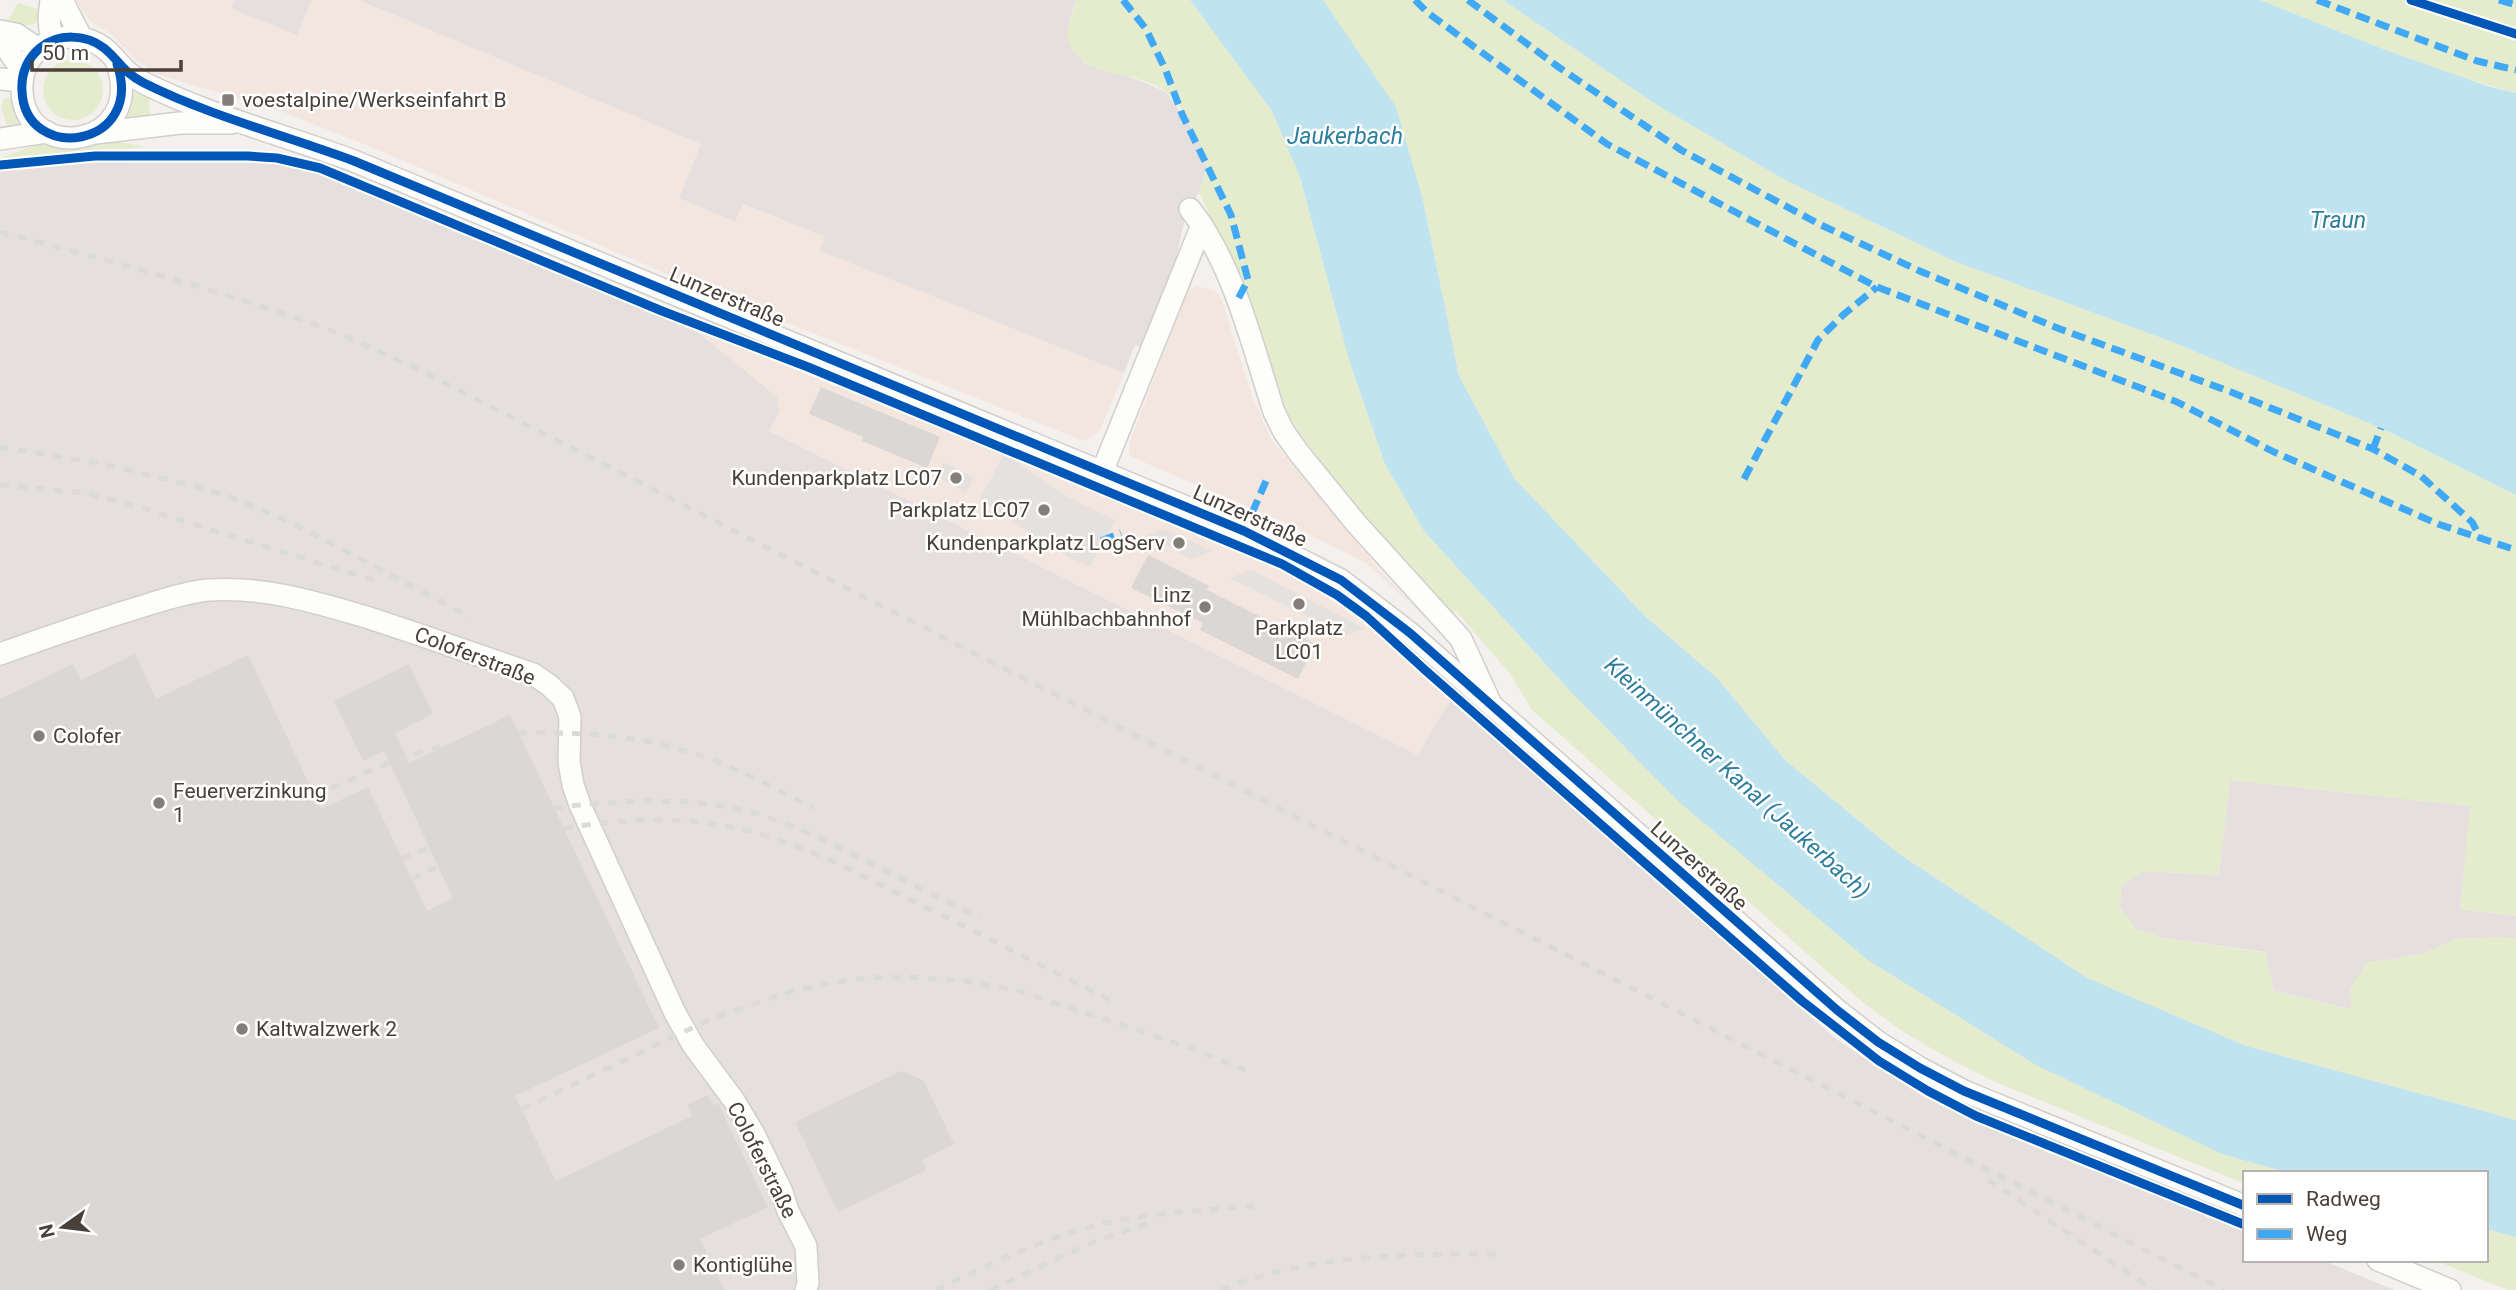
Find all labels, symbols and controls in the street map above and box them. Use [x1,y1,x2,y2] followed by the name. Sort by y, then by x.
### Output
[32,28,180,72] scale bar
[42,41,89,65] text: 50 m
[242,88,507,112] place label: voestalpine/Werkseinfahrt B
[220,92,236,108] marker: voestalpine/Werkseinfahrt B
[1287,123,1403,150] water label: Jaukerbach
[2310,207,2366,234] water label: Traun
[666,262,788,332] street label: Lunzerstraße
[732,466,942,490] place label: Kundenparkplatz LC07
[948,470,964,486] marker: Kundenparkplatz LC07
[1189,480,1311,552] street label: Lunzerstraße
[889,498,1030,522] place label: Parkplatz LC07
[1036,502,1052,518] marker: Parkplatz LC07
[926,531,1165,555] place label: Kundenparkplatz LogServ
[1171,535,1187,551] marker: Kundenparkplatz LogServ
[1021,583,1192,631] place label: Linz Mühlbachbahnhof
[1291,596,1307,612] marker: Parkplatz LC01
[1197,599,1213,615] marker: Linz Mühlbachbahnhof
[1255,616,1343,664] place label: Parkplatz LC01
[411,622,539,690] street label: Coloferstraße
[1599,652,1875,904] water label: Kleinmünchner Kanal (Jaukerbach)
[53,724,121,748] place label: Colofer
[31,728,47,744] marker: Colofer
[173,779,327,827] place label: Feuerverzinkung 1
[151,795,167,811] marker: Feuerverzinkung 1
[1646,816,1752,916] street label: Lunzerstraße
[256,1017,397,1041] place label: Kaltwalzwerk 2
[234,1021,250,1037] marker: Kaltwalzwerk 2
[722,1098,802,1222] street label: Coloferstraße
[2243,1171,2488,1262] legend
[2306,1187,2381,1211] text: Radweg
[28,1192,98,1262] north arrow
[34,1222,60,1240] text: N
[2306,1222,2347,1246] text: Weg
[693,1253,793,1277] place label: Kontiglühe
[671,1257,687,1273] marker: Kontiglühe

